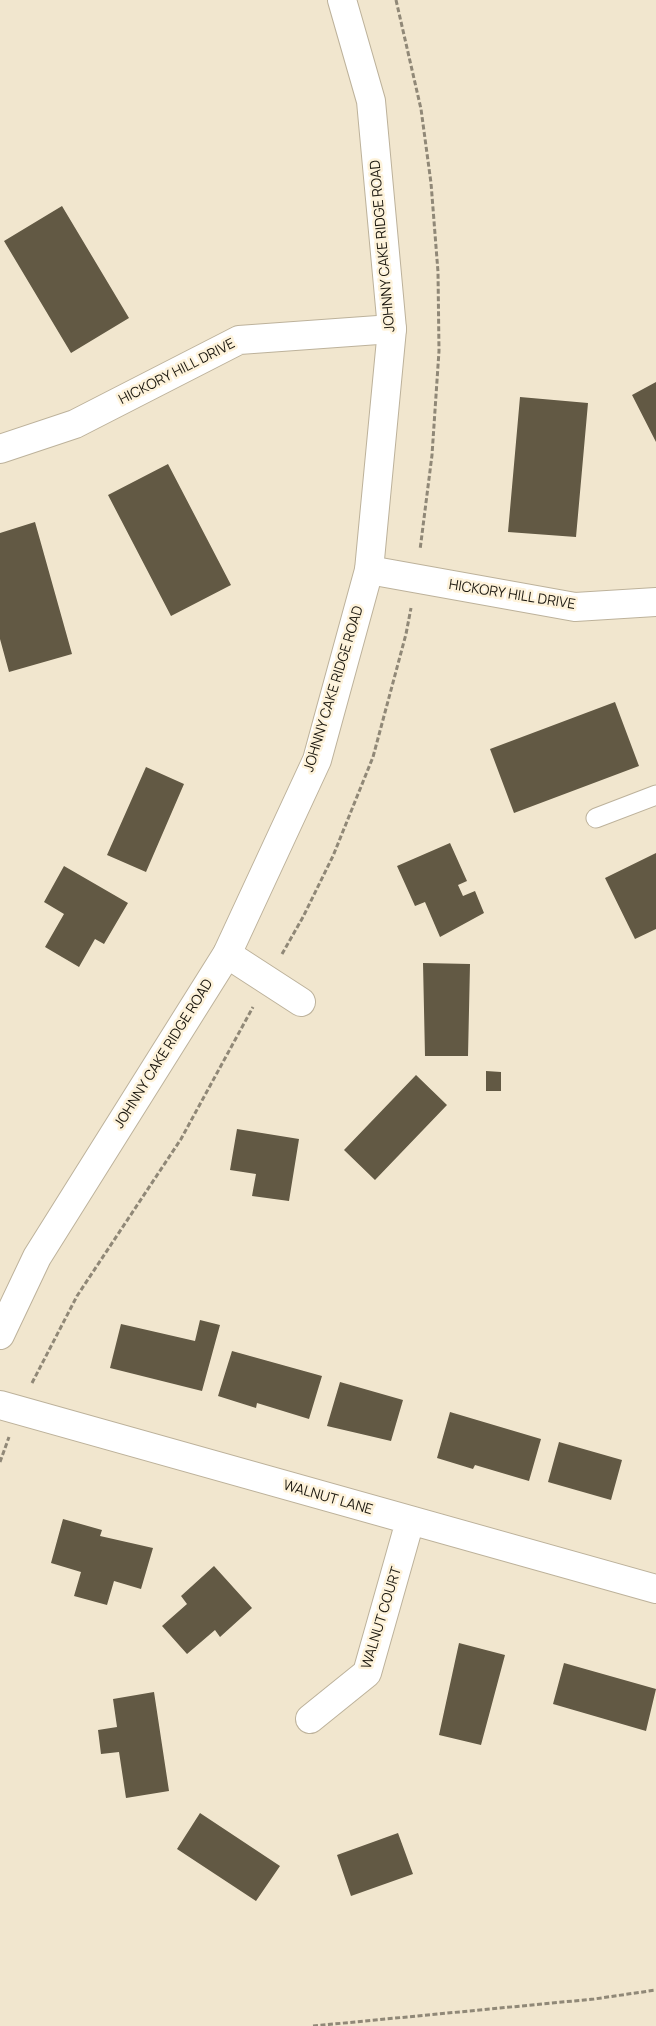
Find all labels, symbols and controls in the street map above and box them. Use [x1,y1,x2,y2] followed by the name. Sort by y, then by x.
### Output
[367,159,399,333] street label: JOHNNY CAKE RIDGE ROAD
[116,335,238,409] street label: HICKORY HILL DRIVE
[447,577,577,613] street label: HICKORY HILL DRIVE
[301,604,367,774] street label: JOHNNY CAKE RIDGE ROAD
[111,976,217,1132] street label: JOHNNY CAKE RIDGE ROAD
[281,1477,375,1519] street label: WALNUT LANE
[358,1565,406,1671] street label: WALNUT COURT

